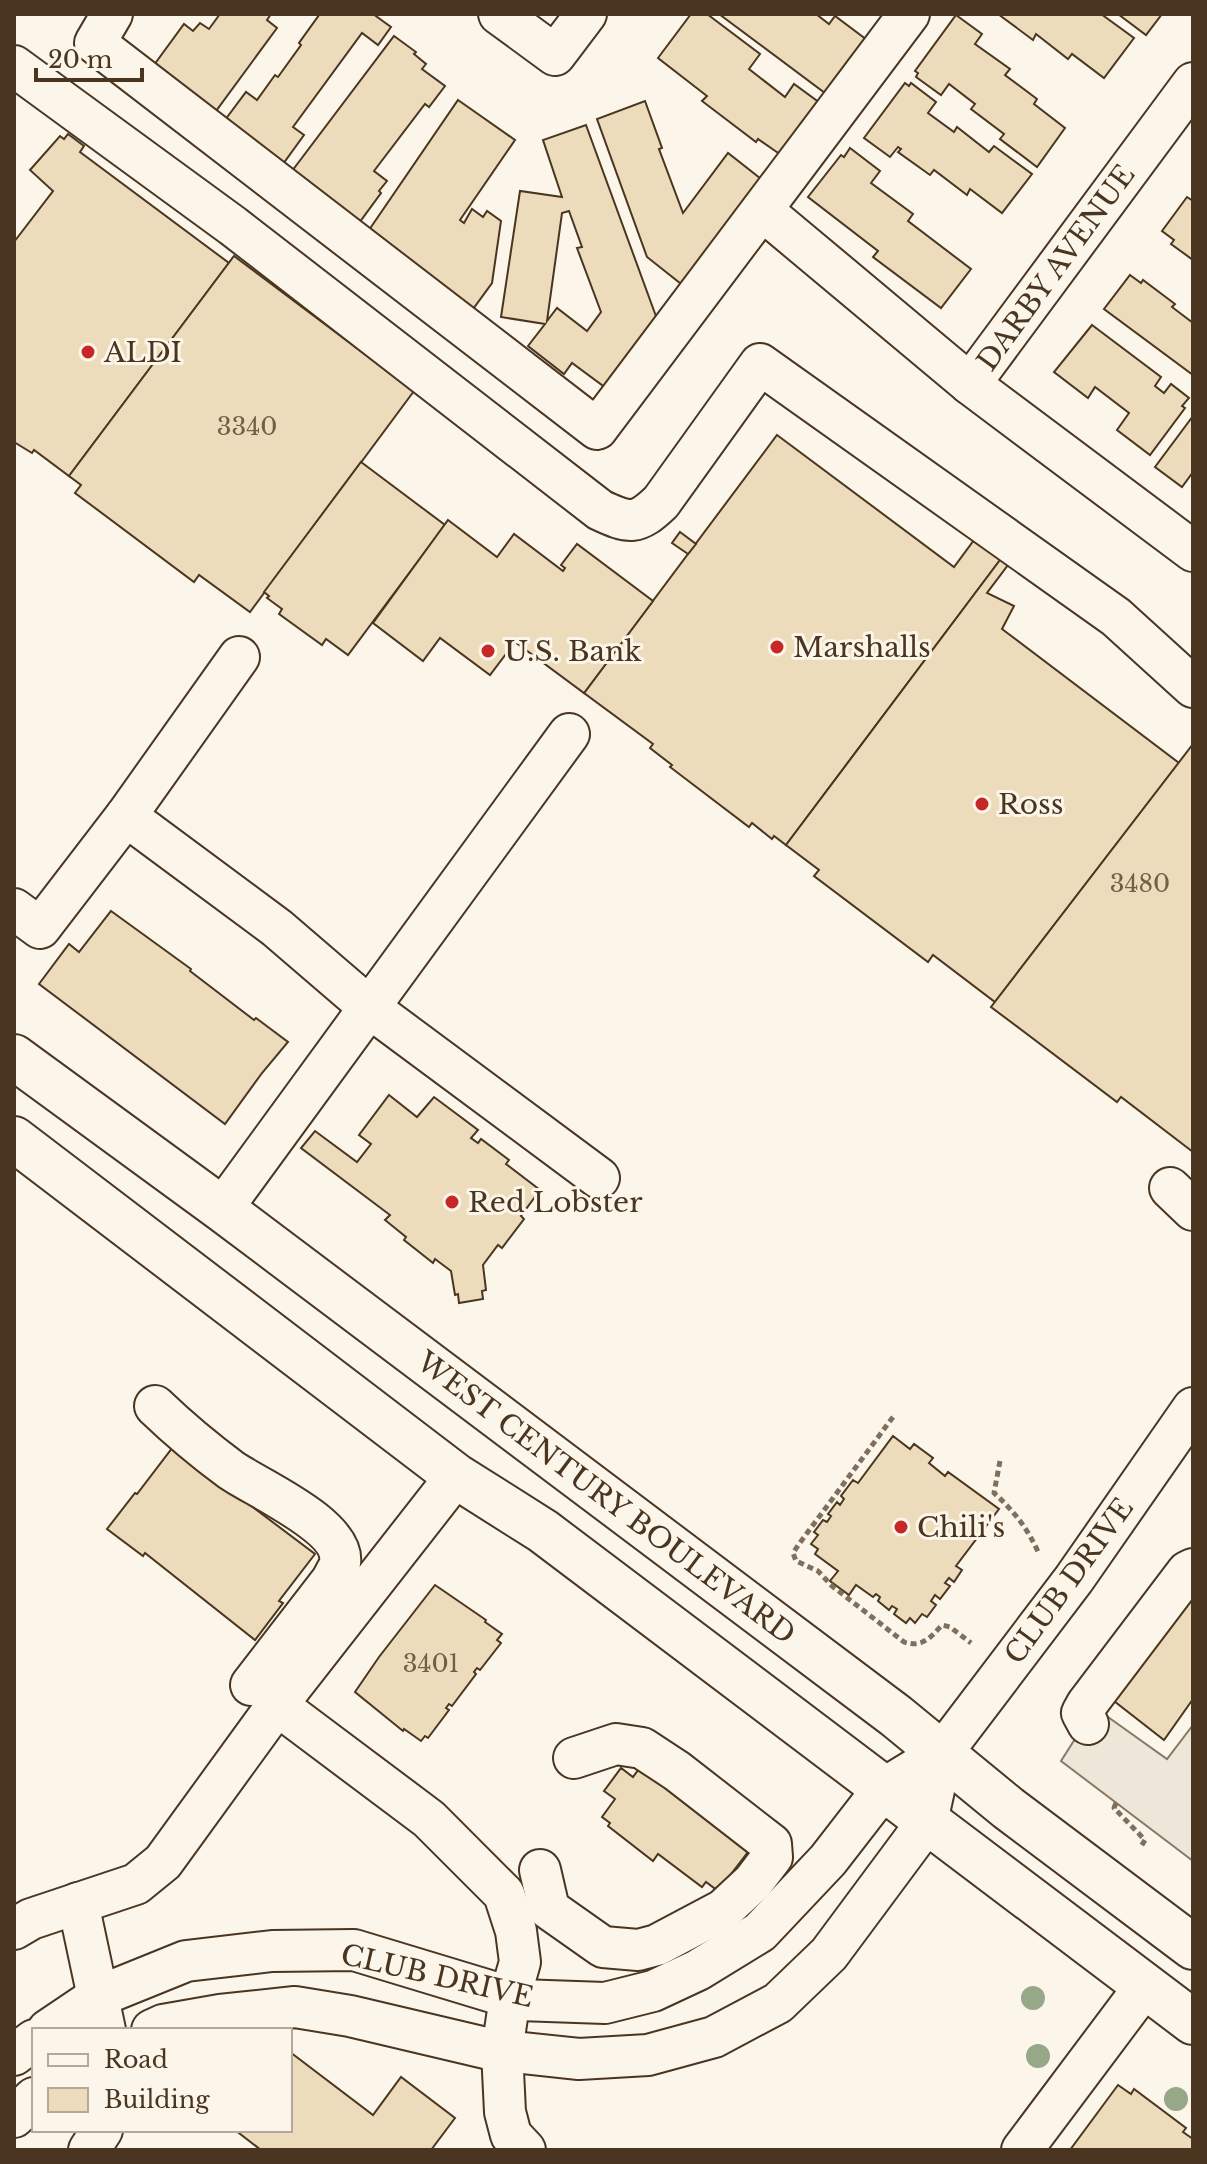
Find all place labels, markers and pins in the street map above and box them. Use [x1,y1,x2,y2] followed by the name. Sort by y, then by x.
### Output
[103,335,182,370] place label: ALDI
[79,343,97,361] marker: ALDI
[793,630,931,665] place label: Marshalls
[504,634,642,669] place label: U.S. Bank
[768,638,786,656] marker: Marshalls
[479,642,497,660] marker: U.S. Bank
[998,787,1064,822] place label: Ross
[973,795,991,813] marker: Ross
[468,1185,643,1220] place label: Red Lobster
[443,1193,461,1211] marker: Red Lobster
[917,1510,1005,1545] place label: Chili's
[892,1518,910,1536] marker: Chili's

